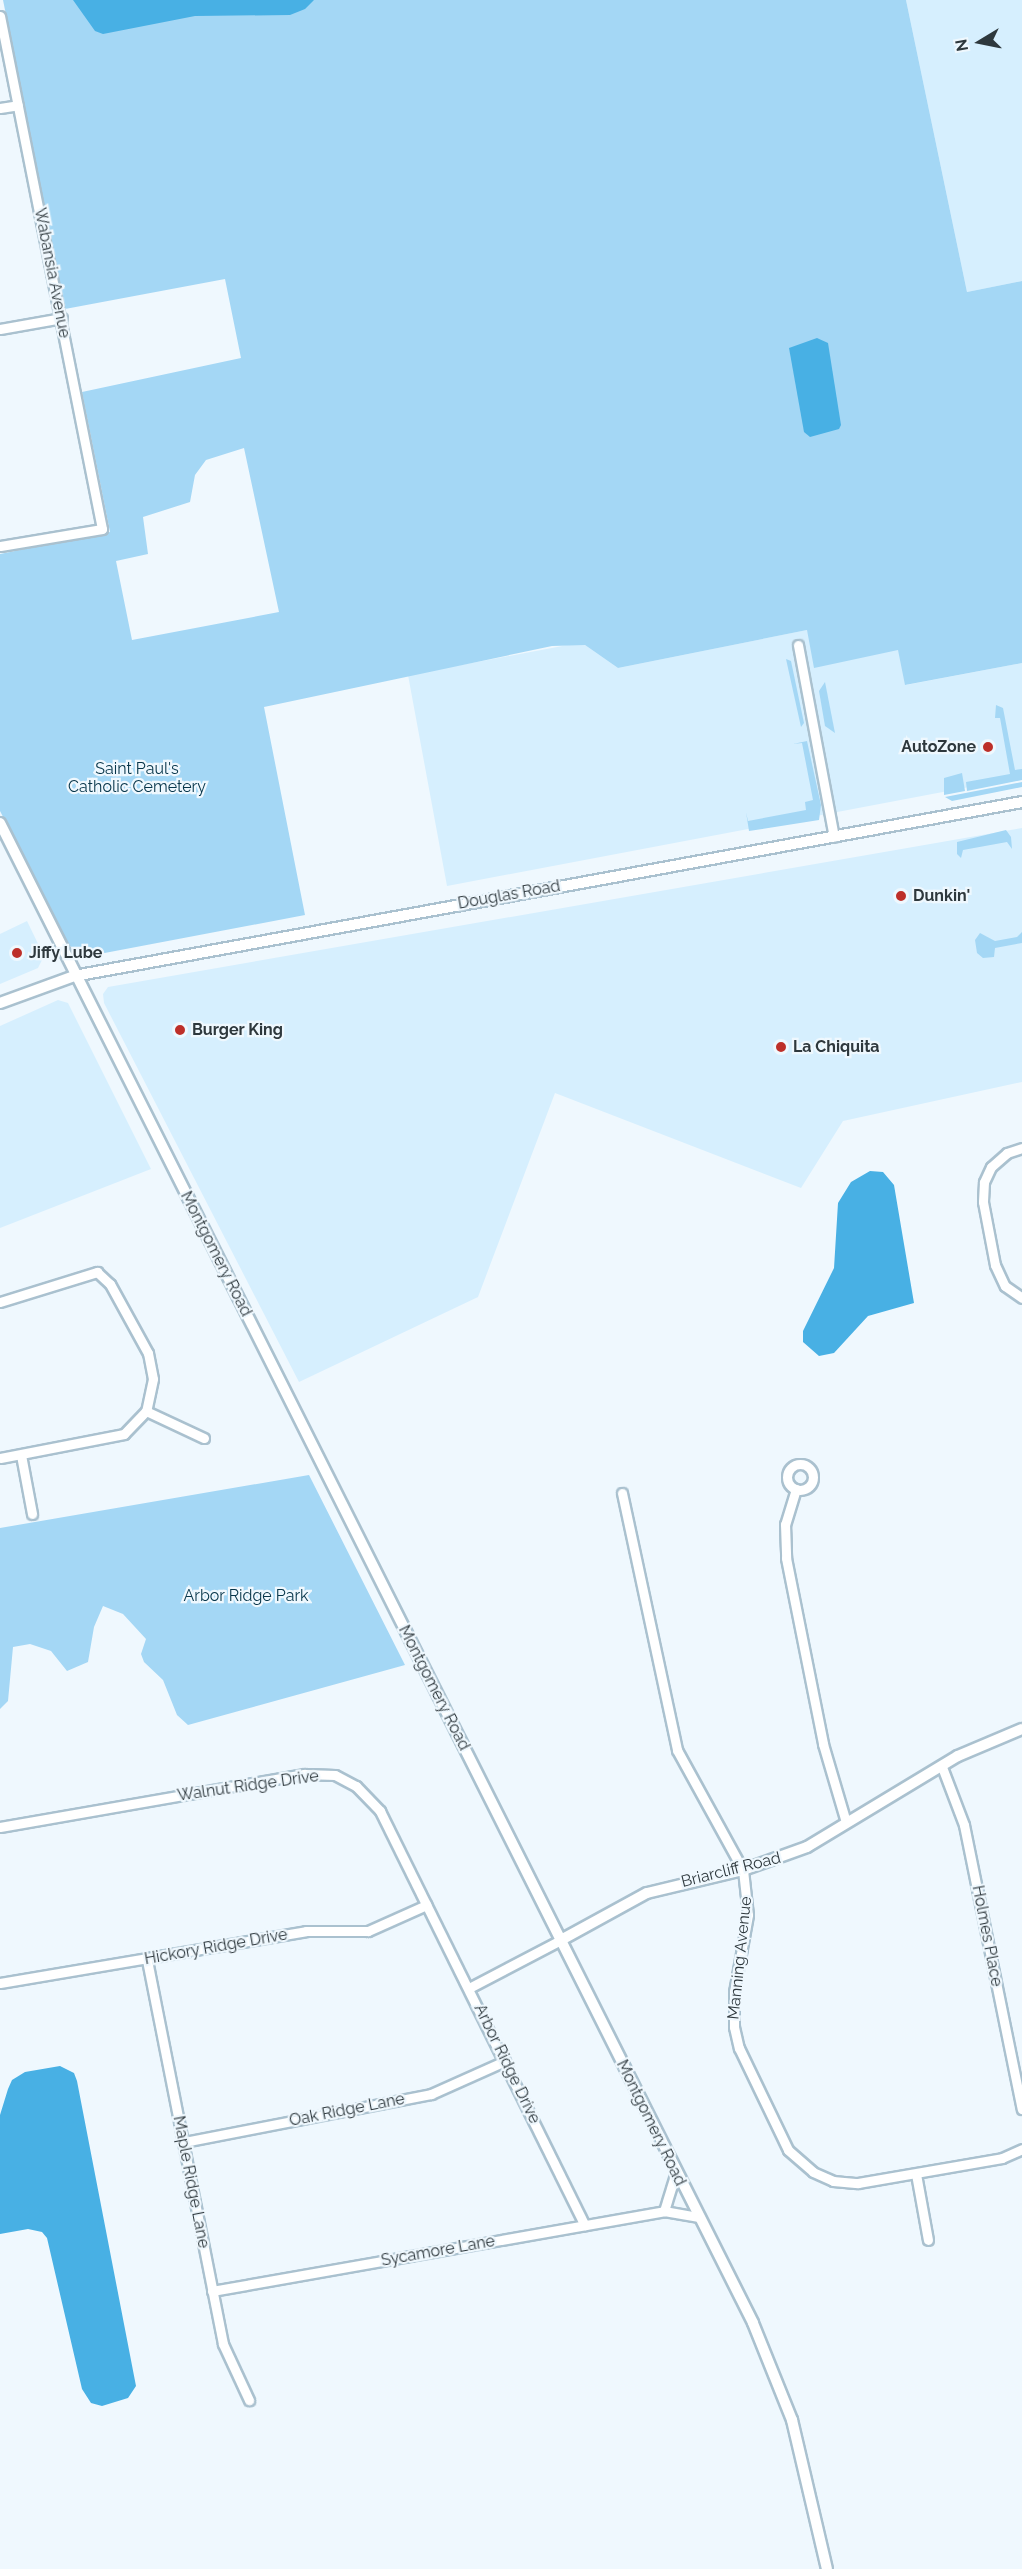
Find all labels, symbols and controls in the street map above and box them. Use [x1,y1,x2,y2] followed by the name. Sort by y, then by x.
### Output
[950,12,1010,72] north arrow
[951,38,972,53] text: N
[30,206,74,340] street label: Wabansia Avenue
[901,737,976,757] place label: AutoZone
[981,740,995,754] marker: AutoZone
[68,759,206,797] park label: Saint Paul's Catholic Cemetery
[456,877,562,913] street label: Douglas Road
[913,886,970,906] place label: Dunkin'
[894,889,908,903] marker: Dunkin'
[29,943,103,963] place label: Jiffy Lube
[10,946,24,960] marker: Jiffy Lube
[192,1020,283,1040] place label: Burger King
[173,1023,187,1037] marker: Burger King
[793,1037,880,1057] place label: La Chiquita
[774,1040,788,1054] marker: La Chiquita
[176,1188,256,1320] street label: Montgomery Road
[183,1586,309,1606] park label: Arbor Ridge Park
[394,1622,474,1754] street label: Montgomery Road
[176,1767,320,1805] street label: Walnut Ridge Drive
[679,1848,783,1892] street label: Briarcliff Road
[968,1884,1006,1988] street label: Holmes Place
[724,1895,756,2021] street label: Manning Avenue
[143,1925,289,1969] street label: Hickory Ridge Drive
[470,2001,544,2127] street label: Arbor Ridge Drive
[612,2057,690,2189] street label: Montgomery Road
[288,2089,406,2131] street label: Oak Ridge Lane
[169,2114,213,2250] street label: Maple Ridge Lane
[380,2232,496,2270] street label: Sycamore Lane

